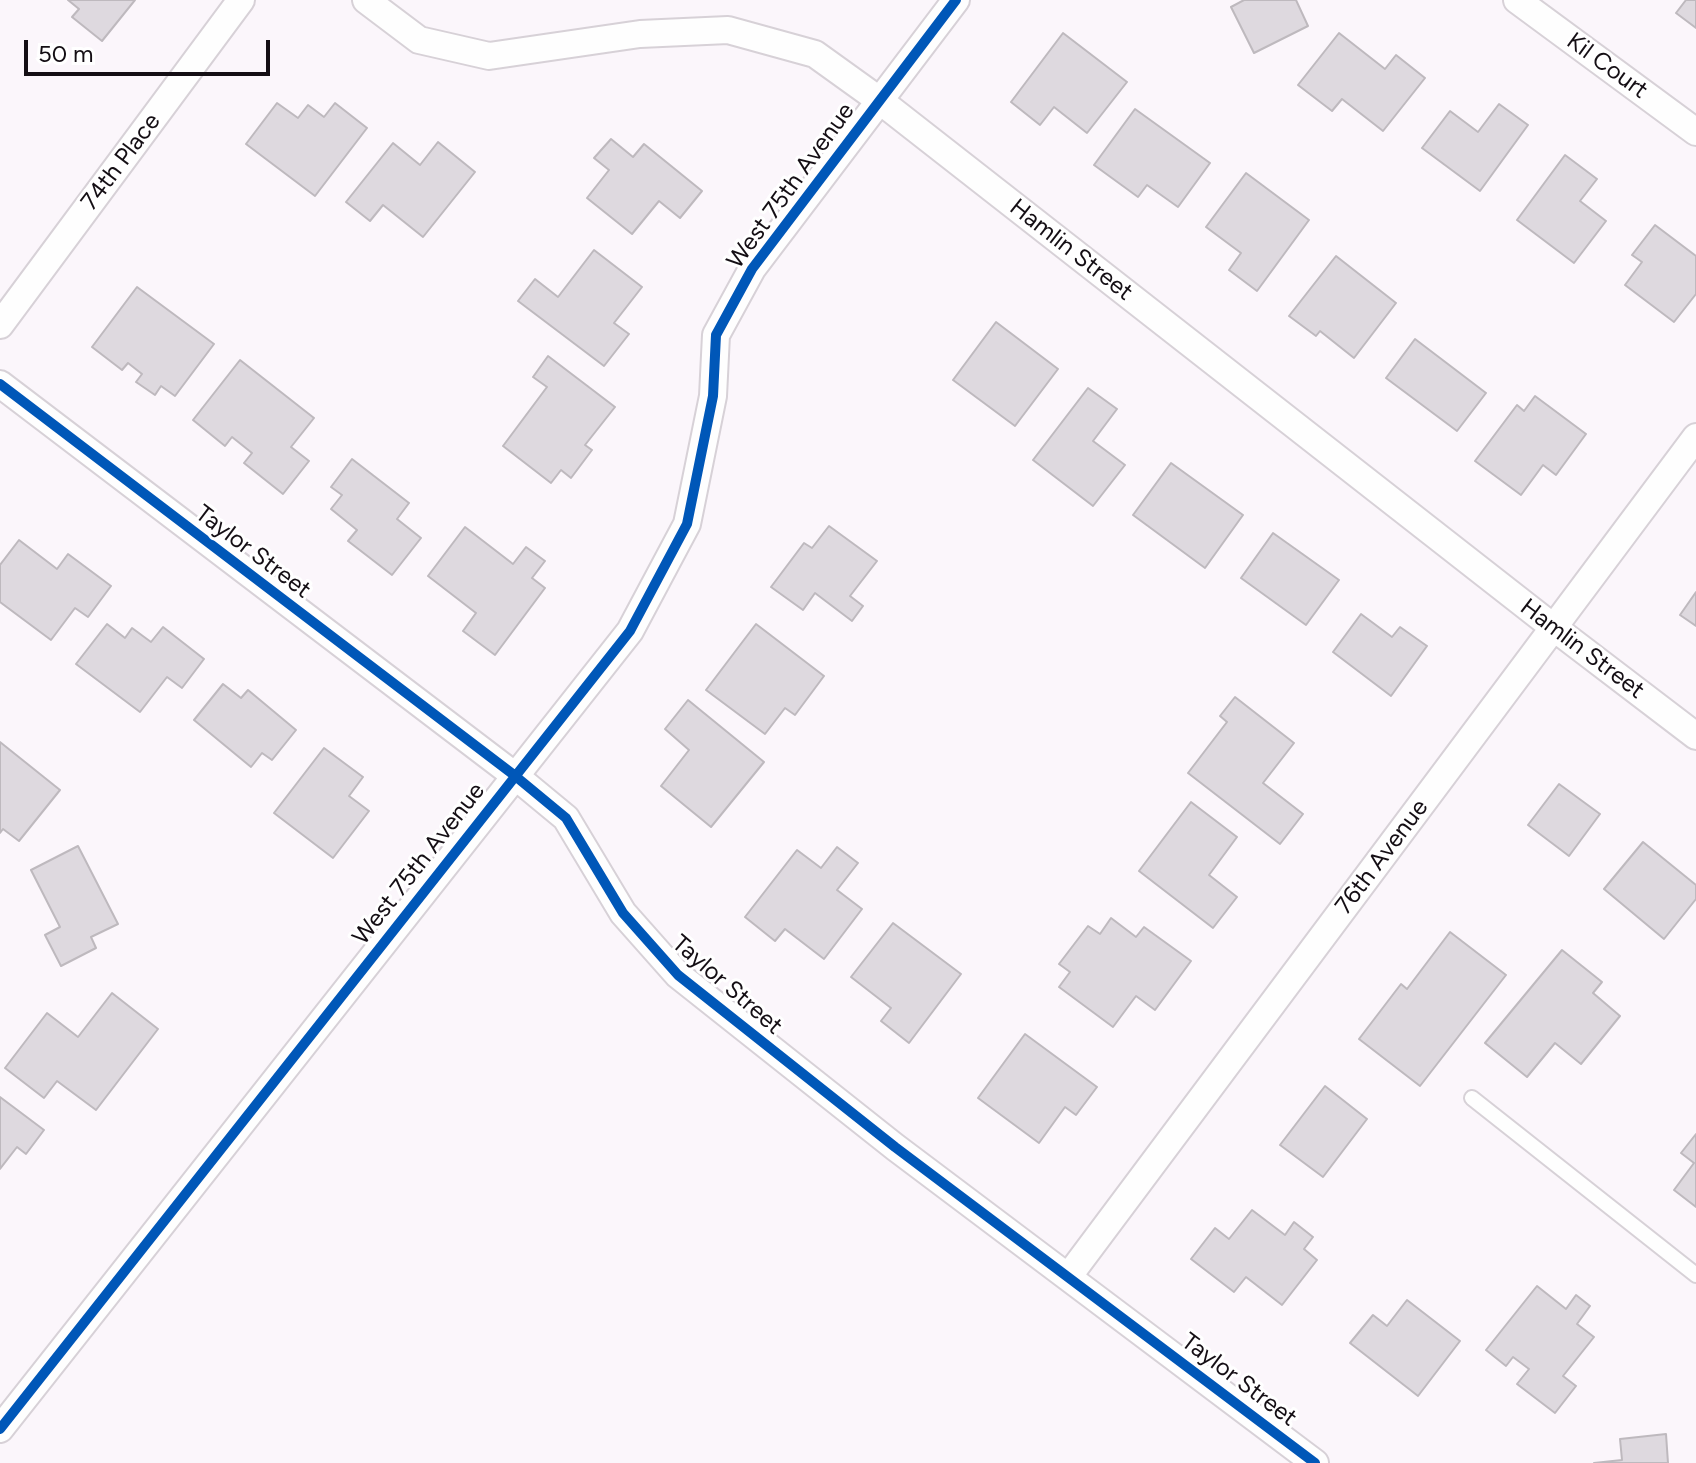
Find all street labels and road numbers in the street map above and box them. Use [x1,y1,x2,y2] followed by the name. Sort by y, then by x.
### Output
[1561,27,1653,105] street label: Kil Court
[721,98,861,274] street label: West 75th Avenue
[75,108,167,216] street label: 74th Place
[1004,193,1138,307] street label: Hamlin Street
[190,499,316,605] street label: Taylor Street
[1514,593,1650,705] street label: Hamlin Street
[347,777,491,951] street label: West 75th Avenue
[1330,794,1434,920] street label: 76th Avenue
[666,929,788,1041] street label: Taylor Street
[1176,1327,1302,1433] street label: Taylor Street

